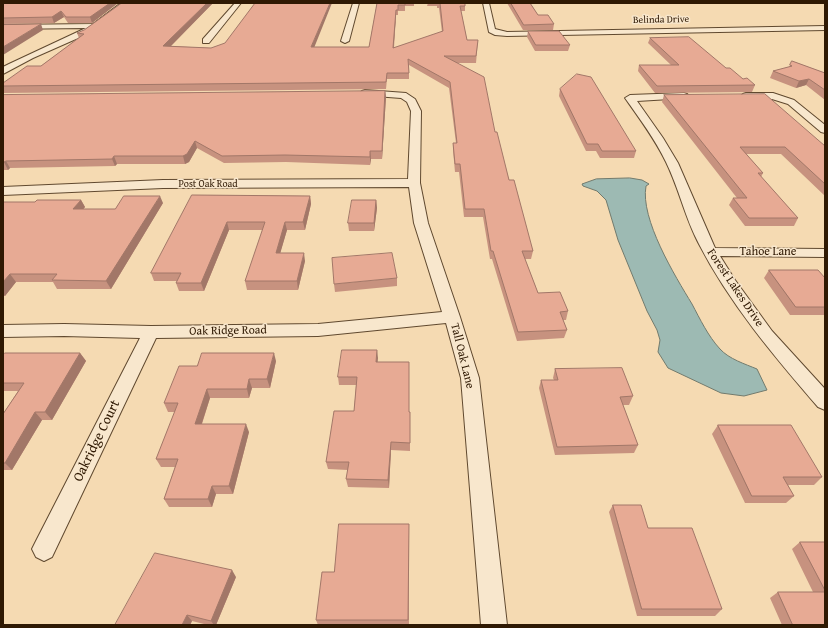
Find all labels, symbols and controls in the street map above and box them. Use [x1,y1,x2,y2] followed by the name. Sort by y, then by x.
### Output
[633,14,689,26] street label: Belinda Drive
[178,178,238,190] street label: Post Oak Road
[740,245,796,259] street label: Tahoe Lane
[704,246,766,330] street label: Forest Lakes Drive
[447,322,477,390] street label: Tall Oak Lane
[189,323,267,339] street label: Oak Ridge Road
[70,397,124,485] street label: Oakridge Court

